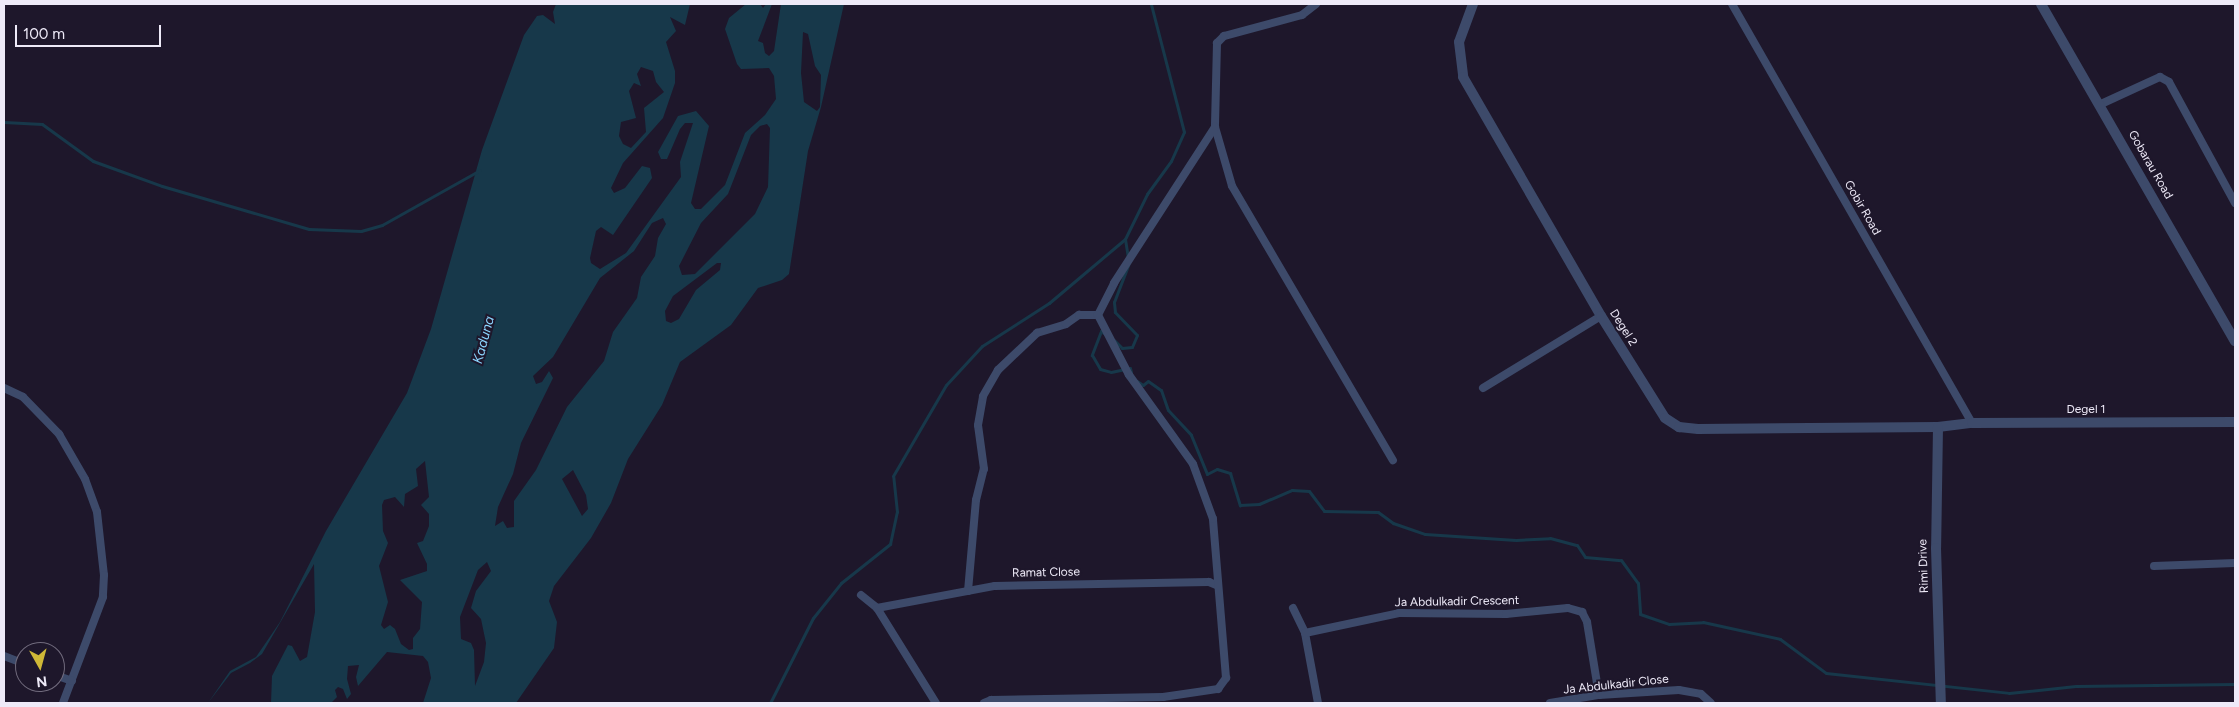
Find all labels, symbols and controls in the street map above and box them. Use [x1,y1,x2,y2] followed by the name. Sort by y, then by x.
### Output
[18,15,164,47] scale bar
[23,25,65,43] text: 100 m
[2125,128,2175,202] street label: Gobarau Road
[1841,178,1883,238] street label: Gobir Road
[1606,307,1640,349] street label: Degel 2
[470,314,498,366] water label: Kaduna
[2067,403,2105,417] street label: Degel 1
[1916,539,1932,593] street label: Rimi Drive
[1012,565,1080,581] street label: Ramat Close
[1395,594,1519,610] street label: Ja Abdulkadir Crescent
[15,642,65,692] north arrow
[35,672,48,690] text: N
[1563,672,1669,698] street label: Ja Abdulkadir Close

